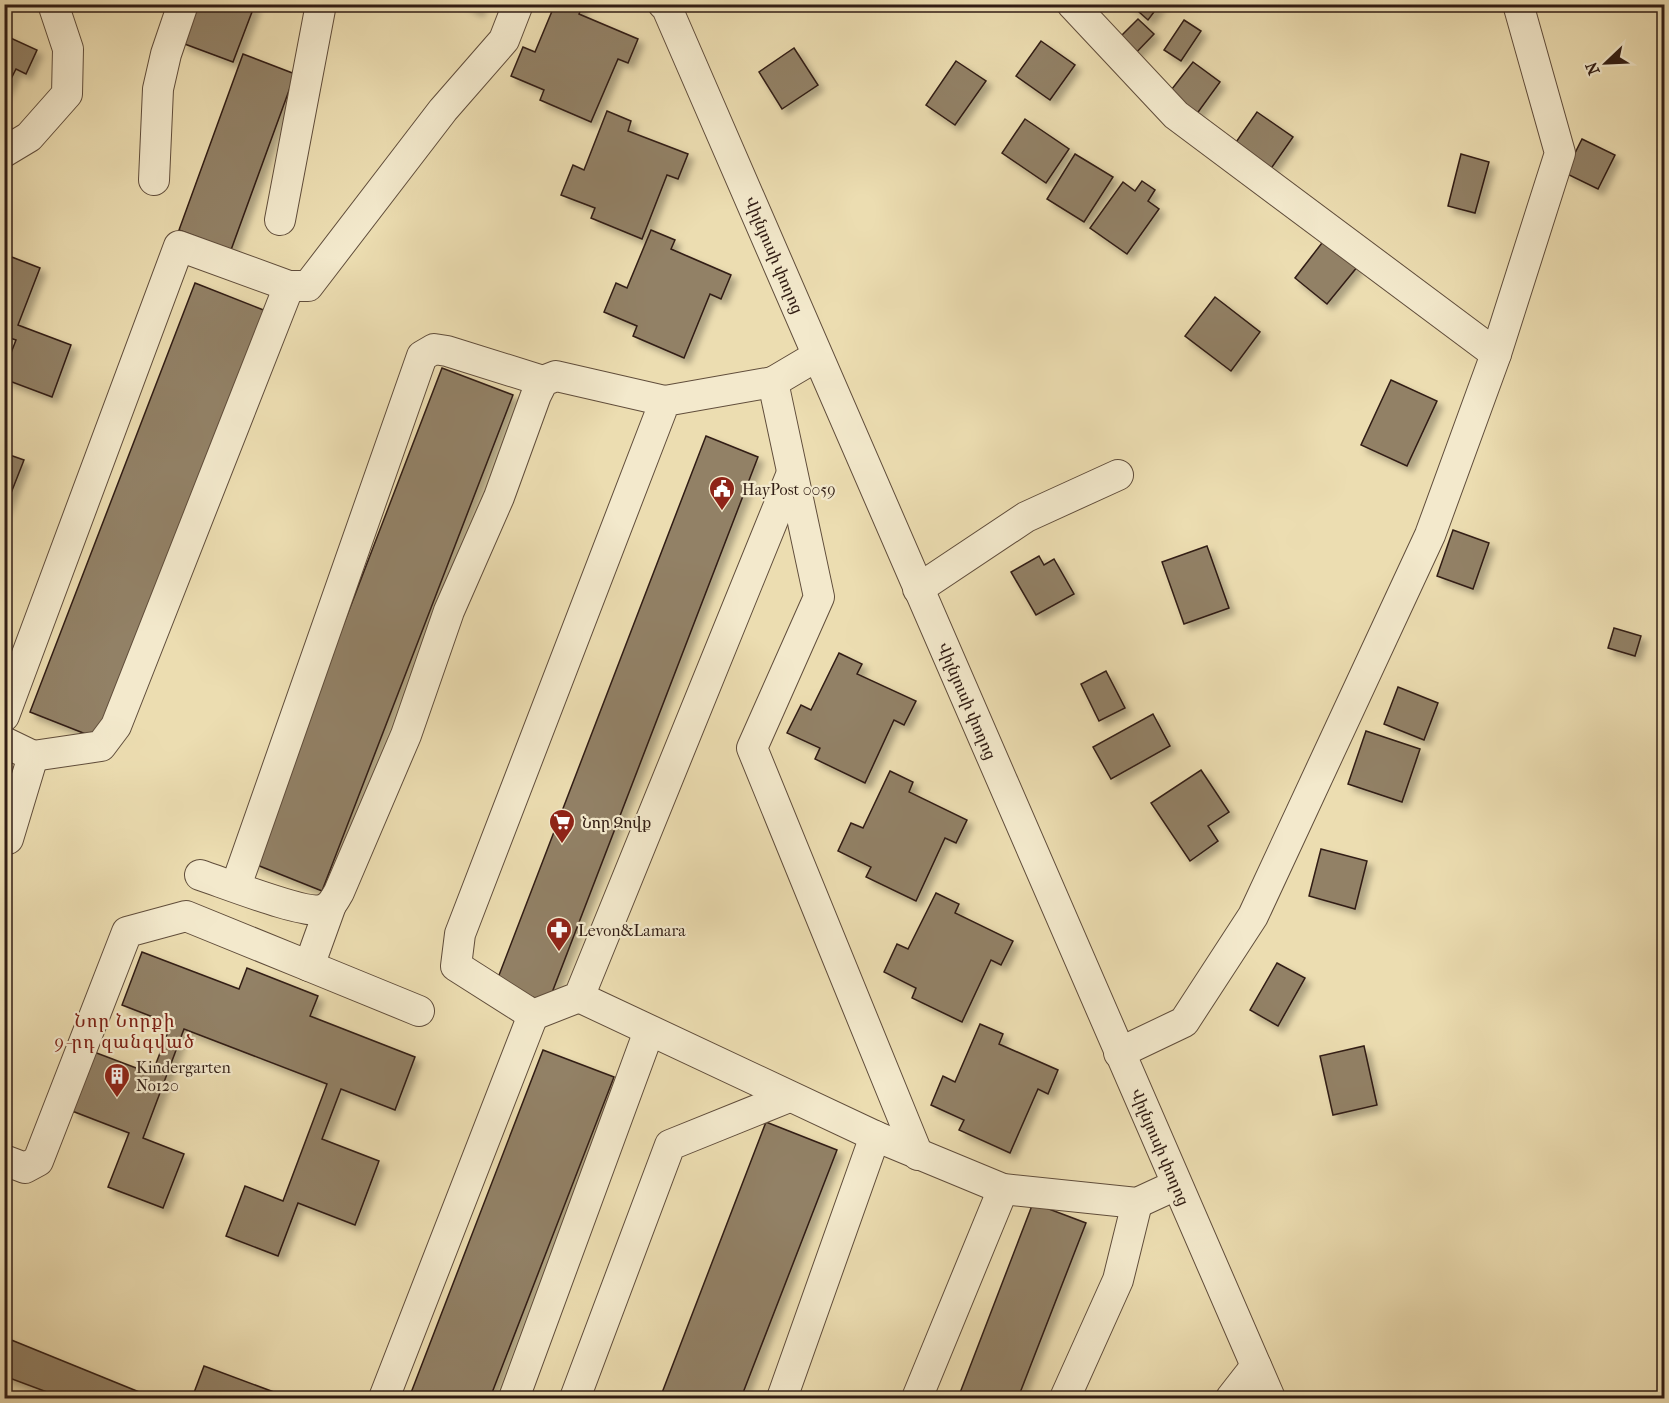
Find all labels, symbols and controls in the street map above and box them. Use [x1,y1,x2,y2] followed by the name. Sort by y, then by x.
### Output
[1576,33,1636,93] north arrow
[1581,59,1604,78] text: N
[741,194,807,316] street label: Վիլնյուսի փողոց
[707,474,737,512] public building icon: HayPost 0059
[742,480,836,499] place label: HayPost 0059
[934,640,1000,762] street label: Վիլնյուսի փողոց
[547,807,577,845] supermarket icon: Նոր Զովք
[582,813,652,832] place label: Նոր Զովք
[544,915,574,953] pharmacy icon: Levon&Lamara
[578,921,686,940] place label: Levon&Lamara
[55,1011,195,1053] district label: Նոր Նորքի 9-րդ զանգված
[136,1058,231,1095] place label: Kindergarten No120
[102,1061,132,1099] building icon: Kindergarten No120
[1127,1086,1193,1208] street label: Վիլնյուսի փողոց

